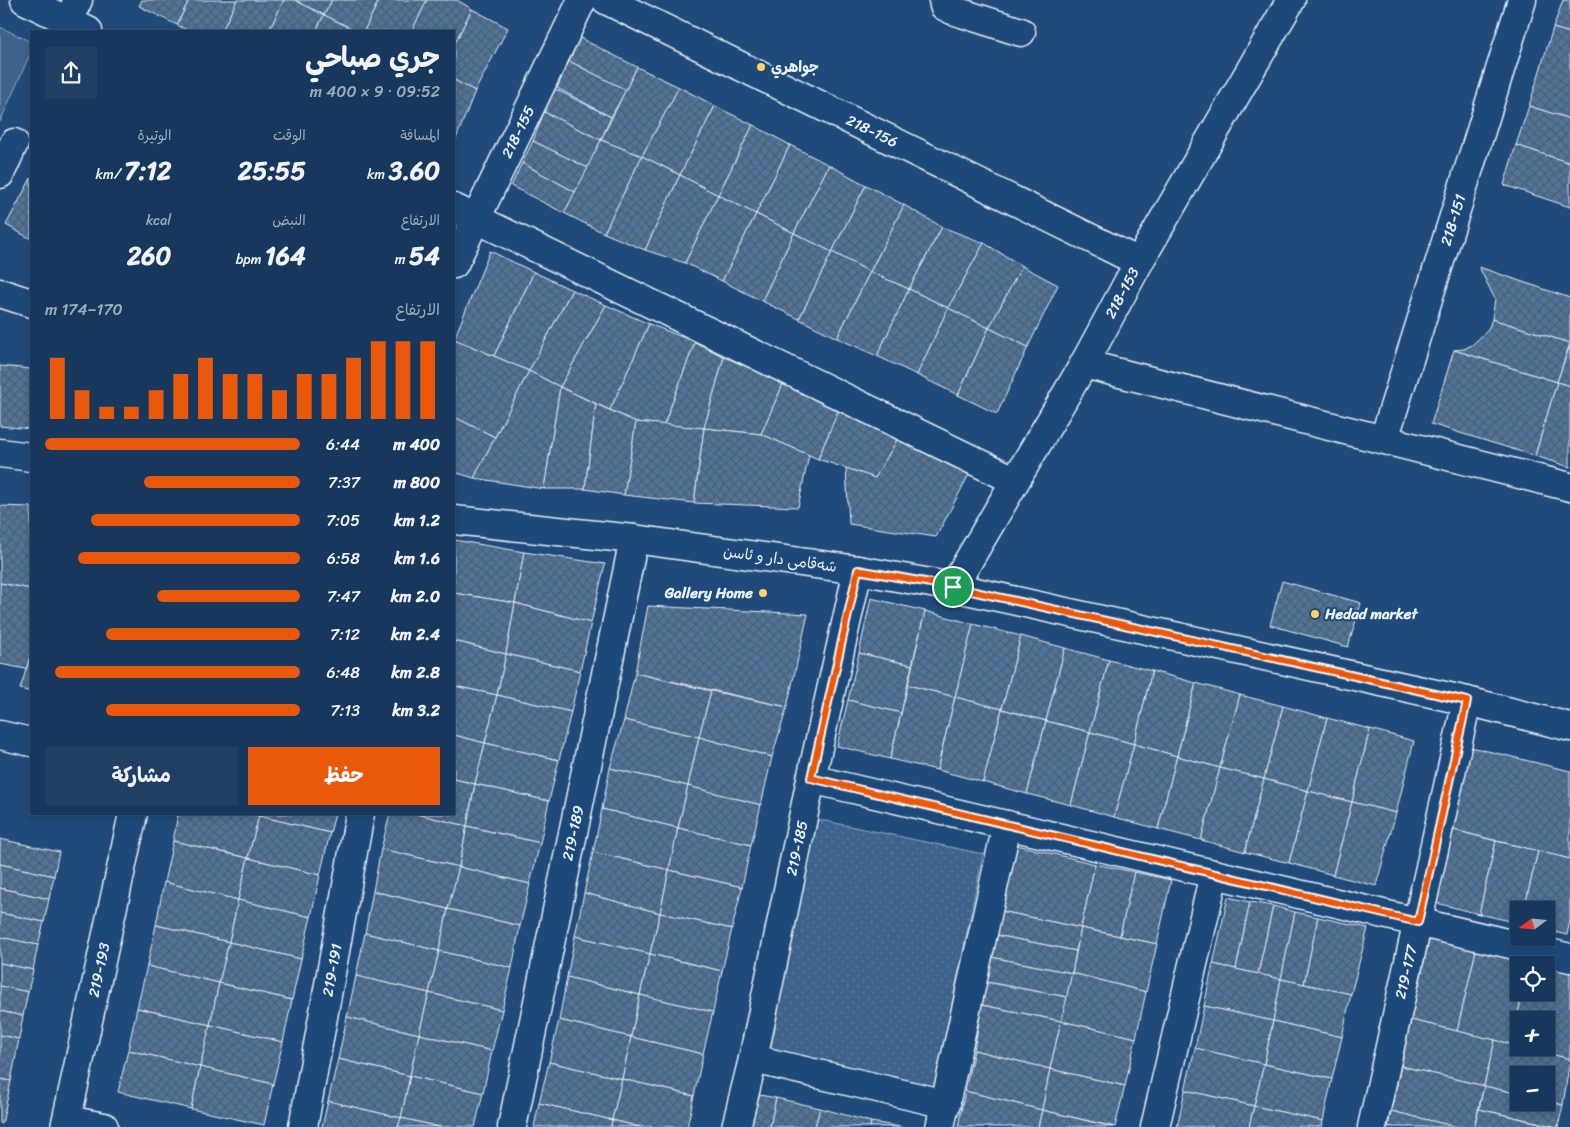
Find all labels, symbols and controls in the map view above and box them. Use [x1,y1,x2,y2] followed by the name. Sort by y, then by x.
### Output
[305,33,440,82] text: جري صباحي
[45,47,97,99] button: share
[771,54,819,80] place label: جواهري
[755,61,767,73] marker: جواهري
[310,77,440,106] text: 09:52 · 9 × 400 m
[494,101,542,163] street label: 218-155
[841,107,903,155] street label: 218-156
[138,123,171,148] text: الوتيرة
[273,123,306,148] text: الوقت
[400,123,440,148] text: المسافة
[124,148,171,193] text: 7:12
[238,148,306,193] text: 25:55
[389,148,440,193] text: 3.60
[96,162,124,187] text: /km
[367,162,389,187] text: km
[1433,191,1473,249] street label: 218-151
[146,208,171,233] text: kcal
[272,208,306,233] text: النبض
[401,208,440,233] text: الارتفاع
[127,233,171,278] text: 260
[265,233,306,278] text: 164
[409,233,440,278] text: 54
[236,247,265,272] text: bpm
[395,247,409,272] text: m
[1098,263,1146,323] street label: 218-153
[45,295,123,324] text: 170–174 m
[395,295,440,324] text: الارتفاع
[326,430,360,459] text: 6:44
[393,430,440,459] text: 400 m
[328,468,360,497] text: 7:37
[394,468,440,497] text: 800 m
[326,506,360,535] text: 7:05
[394,506,440,535] text: 1.2 km
[722,538,838,580] street label: شەقامی دار و ئاسن
[327,544,360,573] text: 6:58
[394,544,440,573] text: 1.6 km
[932,566,974,608] pin
[939,573,967,601] icon: arrive
[664,580,753,606] place label: Gallery Home
[327,582,360,611] text: 7:47
[391,582,440,611] text: 2.0 km
[757,587,769,599] marker: Gallery Home
[1324,601,1418,627] place label: Hedad market
[1309,608,1321,620] marker: Hedad market
[330,620,360,649] text: 7:12
[391,620,440,649] text: 2.4 km
[326,658,360,687] text: 6:48
[391,658,440,687] text: 2.8 km
[330,696,360,725] text: 7:13
[392,696,440,725] text: 3.2 km
[45,747,238,805] button: مشاركة
[248,747,440,805] button: حفظ
[554,803,592,863] street label: 219-189
[778,818,816,878] street label: 219-185
[1510,901,1555,946] north arrow
[1510,901,1555,1111] map controls
[81,940,117,1000] street label: 219-193
[315,941,349,999] street label: 219-191
[1387,941,1425,1002] street label: 219-177
[1510,956,1555,1001] button: locate
[1510,1011,1555,1056] button: +
[1510,1066,1555,1111] button: −

